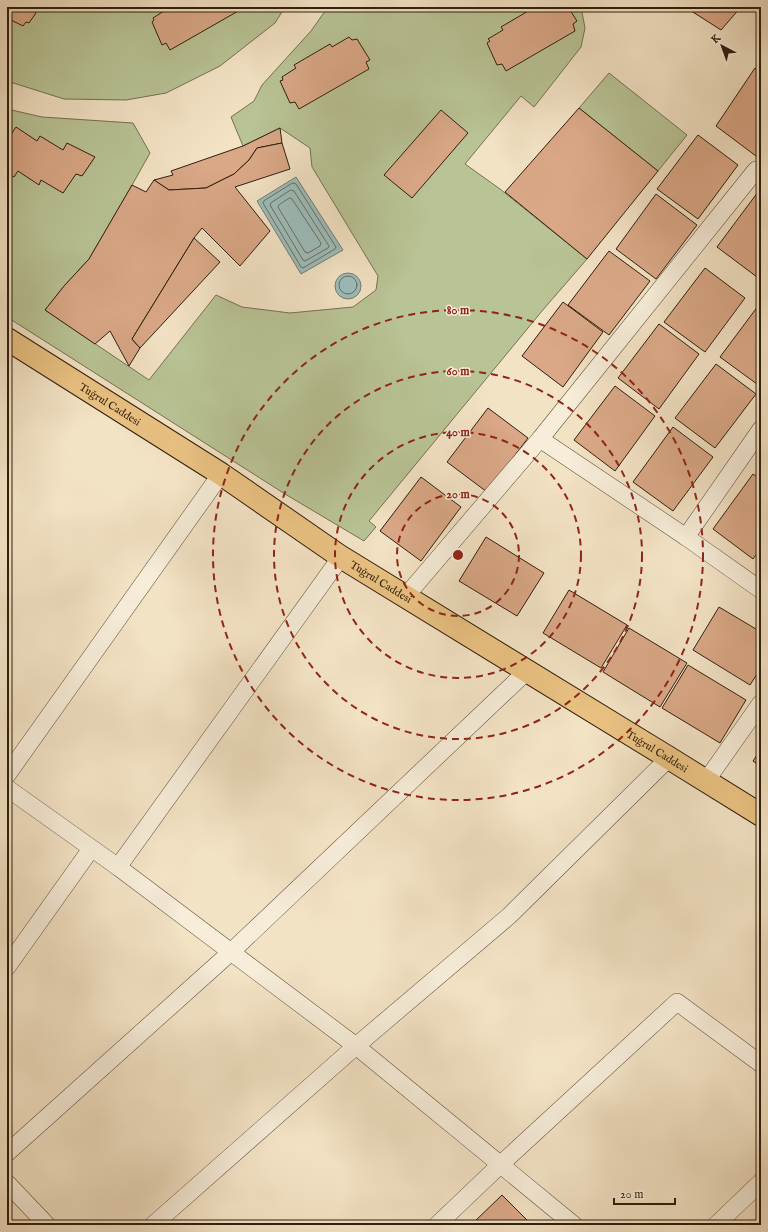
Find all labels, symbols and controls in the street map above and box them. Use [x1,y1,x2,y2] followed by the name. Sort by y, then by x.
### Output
[702,26,742,66] north arrow
[708,31,724,47] text: K
[447,303,470,318] text: 80 m
[447,364,470,379] text: 60 m
[76,380,143,430] street label: Tuğrul Caddesi
[446,425,471,440] text: 40 m
[446,487,470,502] text: 20 m
[451,548,465,562] centre of rings
[347,558,414,607] street label: Tuğrul Caddesi
[623,727,690,776] street label: Tuğrul Caddesi
[614,1180,675,1206] scale bar
[620,1187,643,1202] text: 20 m

